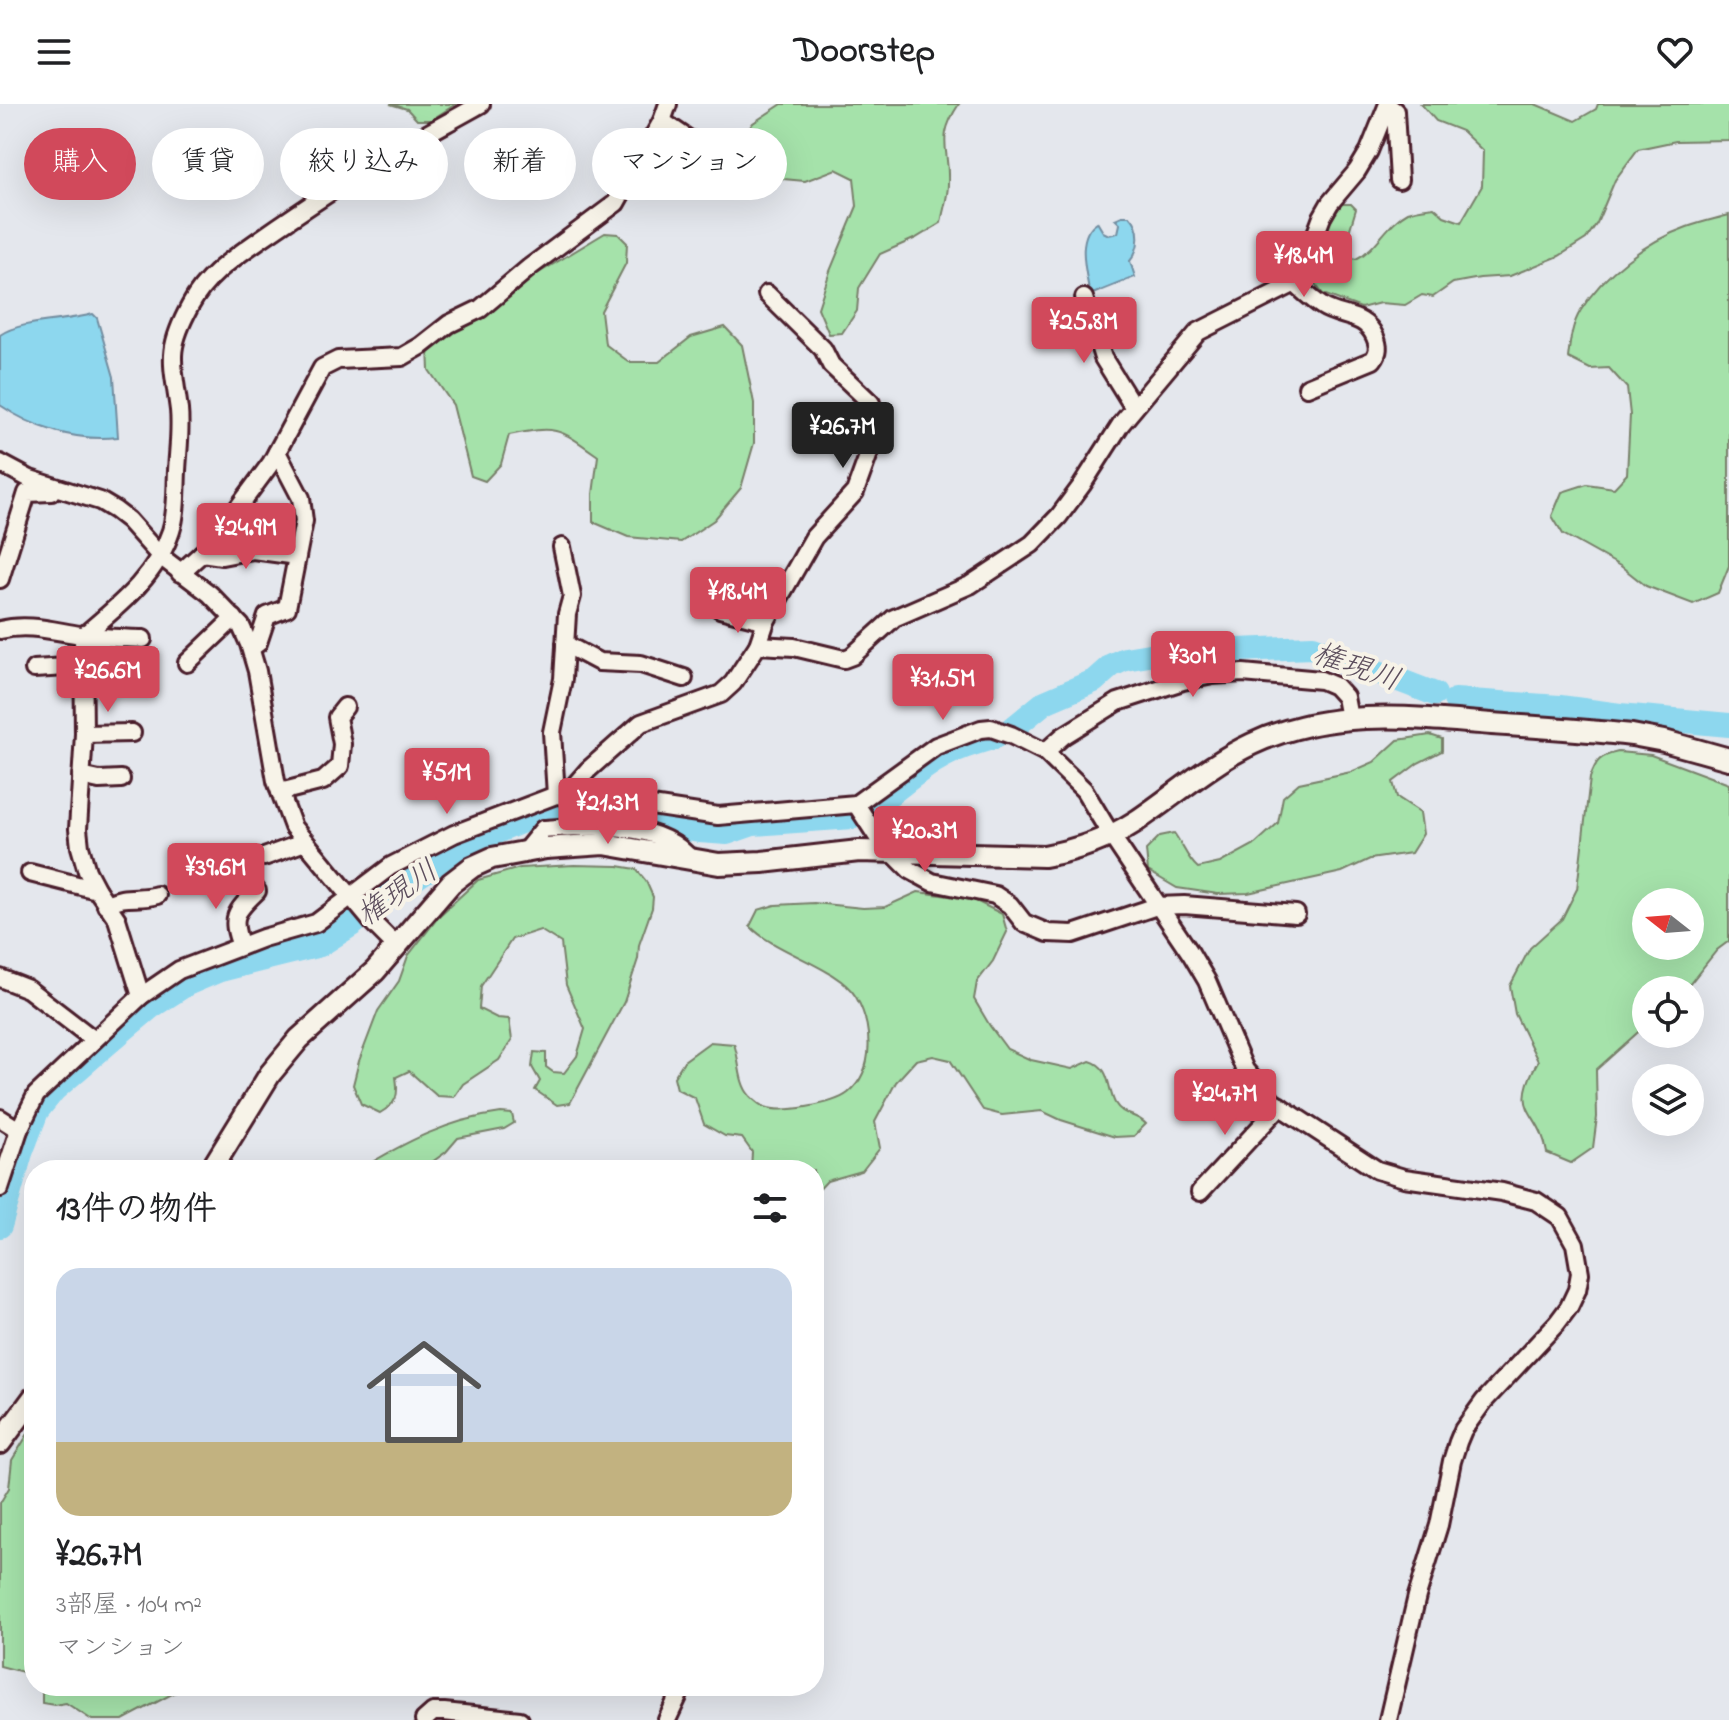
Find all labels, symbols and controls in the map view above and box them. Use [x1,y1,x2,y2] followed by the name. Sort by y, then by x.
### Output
[794,26,935,79] text: Doorstep
[32,30,76,74] icon: menu
[1653,30,1697,74] icon: heart
[24,128,136,200] chip: 購入
[152,128,264,200] chip: 賃貸
[280,128,448,200] chip: 絞り込み
[464,128,576,200] chip: 新着
[592,128,787,200] chip: マンション
[1239,231,1369,299] pin: ¥18.4M
[1274,238,1334,276] text: ¥18.4M
[1019,297,1149,365] pin: ¥25.8M
[1050,304,1118,342] text: ¥25.8M
[778,402,908,470] pin: ¥26.7M
[810,409,876,447] text: ¥26.7M
[181,503,311,571] pin: ¥24.9M
[215,510,277,548] text: ¥24.9M
[673,567,803,635] pin: ¥18.4M
[708,574,768,612] text: ¥18.4M
[1146,631,1240,699] pin: ¥30M
[1306,633,1406,704] water label: 権現川
[1169,638,1217,676] text: ¥30M
[43,646,173,714] pin: ¥26.6M
[74,653,142,691] text: ¥26.6M
[878,654,1008,722] pin: ¥31.5M
[910,661,976,699] text: ¥31.5M
[400,748,494,816] pin: ¥51M
[422,755,472,793] text: ¥51M
[543,778,673,846] pin: ¥21.3M
[576,785,640,823] text: ¥21.3M
[860,806,990,874] pin: ¥20.3M
[892,813,958,851] text: ¥20.3M
[151,843,281,911] pin: ¥39.6M
[185,850,247,888] text: ¥39.6M
[349,851,448,938] water label: 権現川
[1632,888,1704,960] north arrow
[1632,888,1704,1136] map controls
[1632,976,1704,1048] button: locate
[1632,1064,1704,1136] button: layers
[1160,1069,1290,1137] pin: ¥24.7M
[1192,1076,1258,1114] text: ¥24.7M
[56,1186,217,1236] text: 13件の物件
[748,1186,792,1230] icon: filters
[352,1320,496,1464] icon: home
[56,1532,143,1582] text: ¥26.7M
[56,1587,202,1625] text: 3部屋 · 104 m²
[56,1630,185,1668] text: マンション

